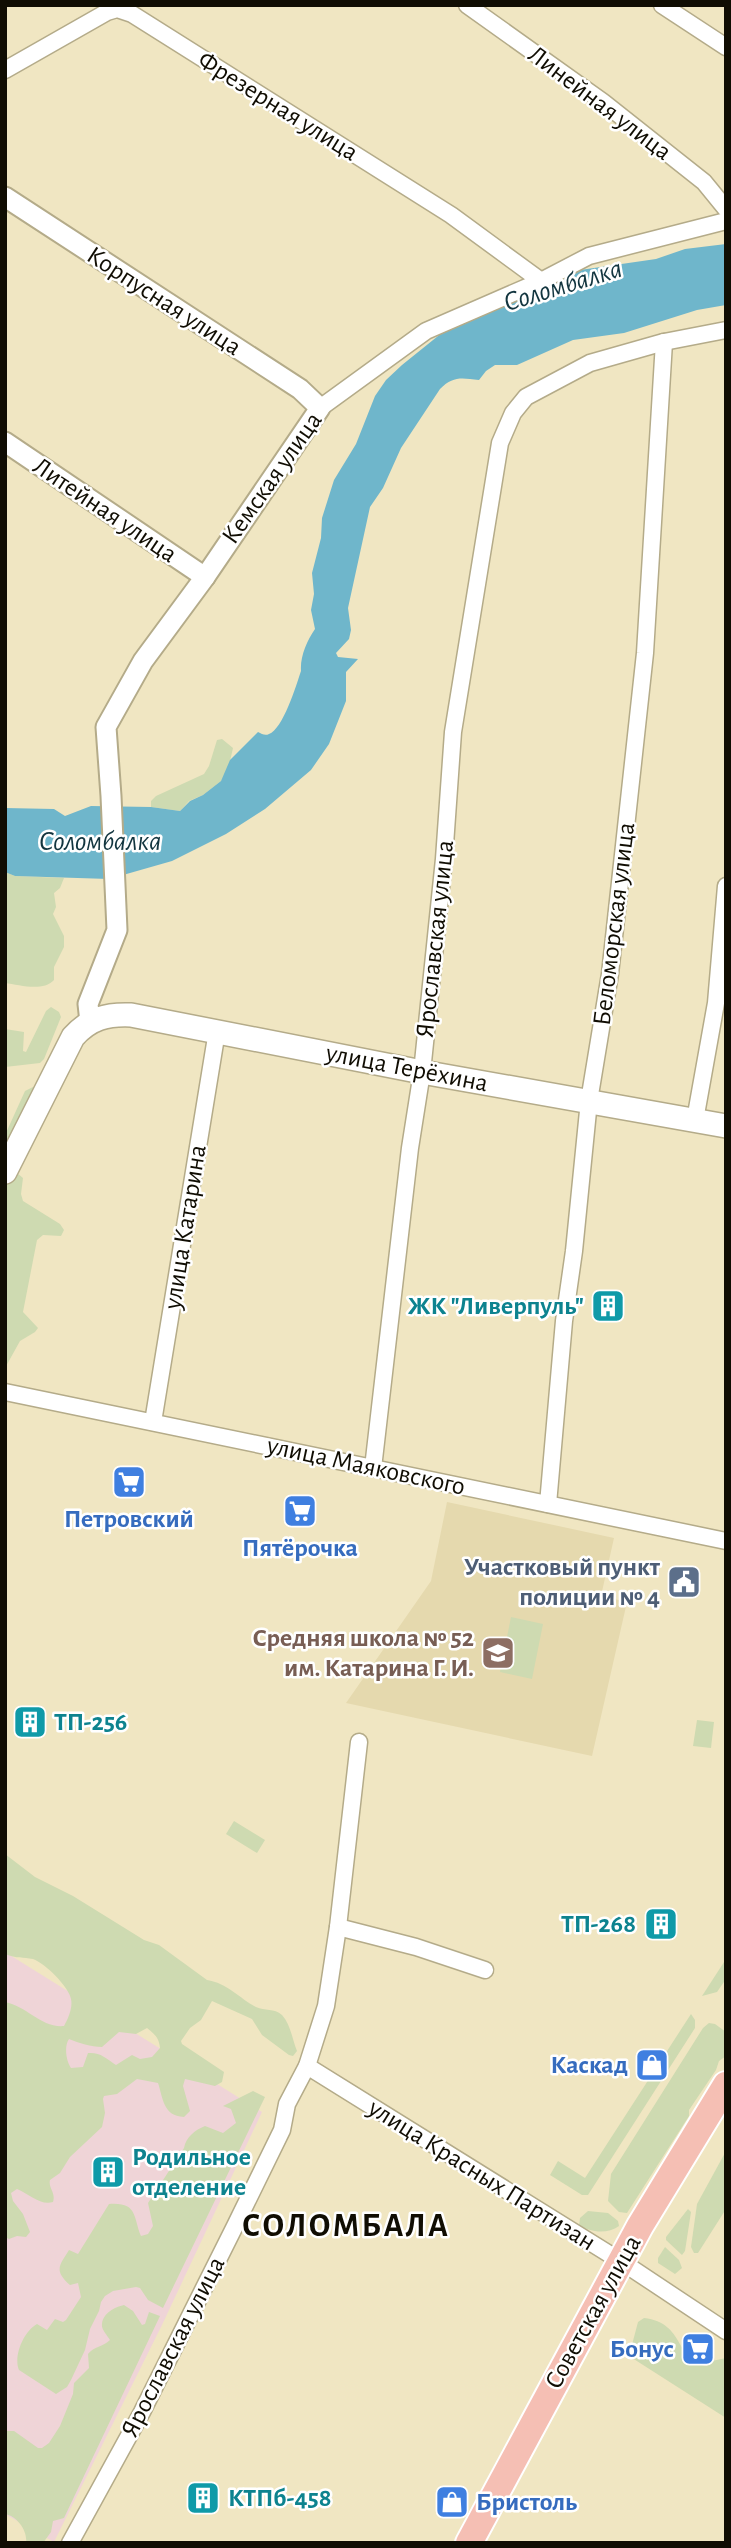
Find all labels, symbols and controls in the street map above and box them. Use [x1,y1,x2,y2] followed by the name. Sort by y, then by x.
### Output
[524,41,677,165] street label: Линейная улица
[193,46,363,166] street label: Фрезерная улица
[82,242,246,360] street label: Корпусная улица
[500,255,626,317] water label: Соломбалка
[217,407,327,549] street label: Кемская улица
[28,453,182,568] street label: Литейная улица
[589,821,639,1027] street label: Беломорская улица
[39,828,161,856] water label: Соломбалка
[412,839,458,1039] street label: Ярославская улица
[323,1039,490,1096] street label: улица Терёхина
[159,1143,211,1312] street label: улица Катарина
[589,1287,627,1325] building icon: ЖК "Ливерпуль"
[408,1293,584,1319] place label: ЖК "Ливерпуль"
[264,1432,467,1500] street label: улица Маяковского
[110,1463,148,1501] supermarket icon: Петровский
[281,1492,319,1530] supermarket icon: Пятёрочка
[64,1506,194,1532] place label: Петровский
[242,1535,358,1561] place label: Пятёрочка
[464,1554,661,1610] place label: Участковый пункт полиции № 4
[665,1563,703,1601] public building icon: Участковый пункт полиции № 4
[252,1625,474,1681] place label: Средняя школа № 52 им. Катарина Г. И.
[479,1634,517,1672] school or university icon: Средняя школа № 52 им. Катарина Г. И.
[11,1703,49,1741] building icon: ТП-256
[54,1709,127,1735] place label: ТП-256
[642,1905,680,1943] building icon: ТП-268
[561,1911,636,1937] place label: ТП-268
[633,2046,671,2084] shop icon: Каскад
[551,2052,628,2078] place label: Каскад
[363,2094,600,2256] street label: улица Красных Партизан
[132,2144,251,2200] place label: Родильное отделение
[89,2153,127,2191] building icon: Родильное отделение
[242,2210,450,2243] district label: СОЛОМБАЛА
[540,2231,646,2393] street label: Советская улица
[116,2252,230,2441] street label: Ярославская улица
[679,2330,717,2368] supermarket icon: Бонус
[610,2336,674,2362] place label: Бонус
[184,2479,222,2517] building icon: КТПб-458
[433,2483,471,2521] shop icon: Бристоль
[228,2485,332,2511] place label: КТПб-458
[476,2489,577,2515] place label: Бристоль

